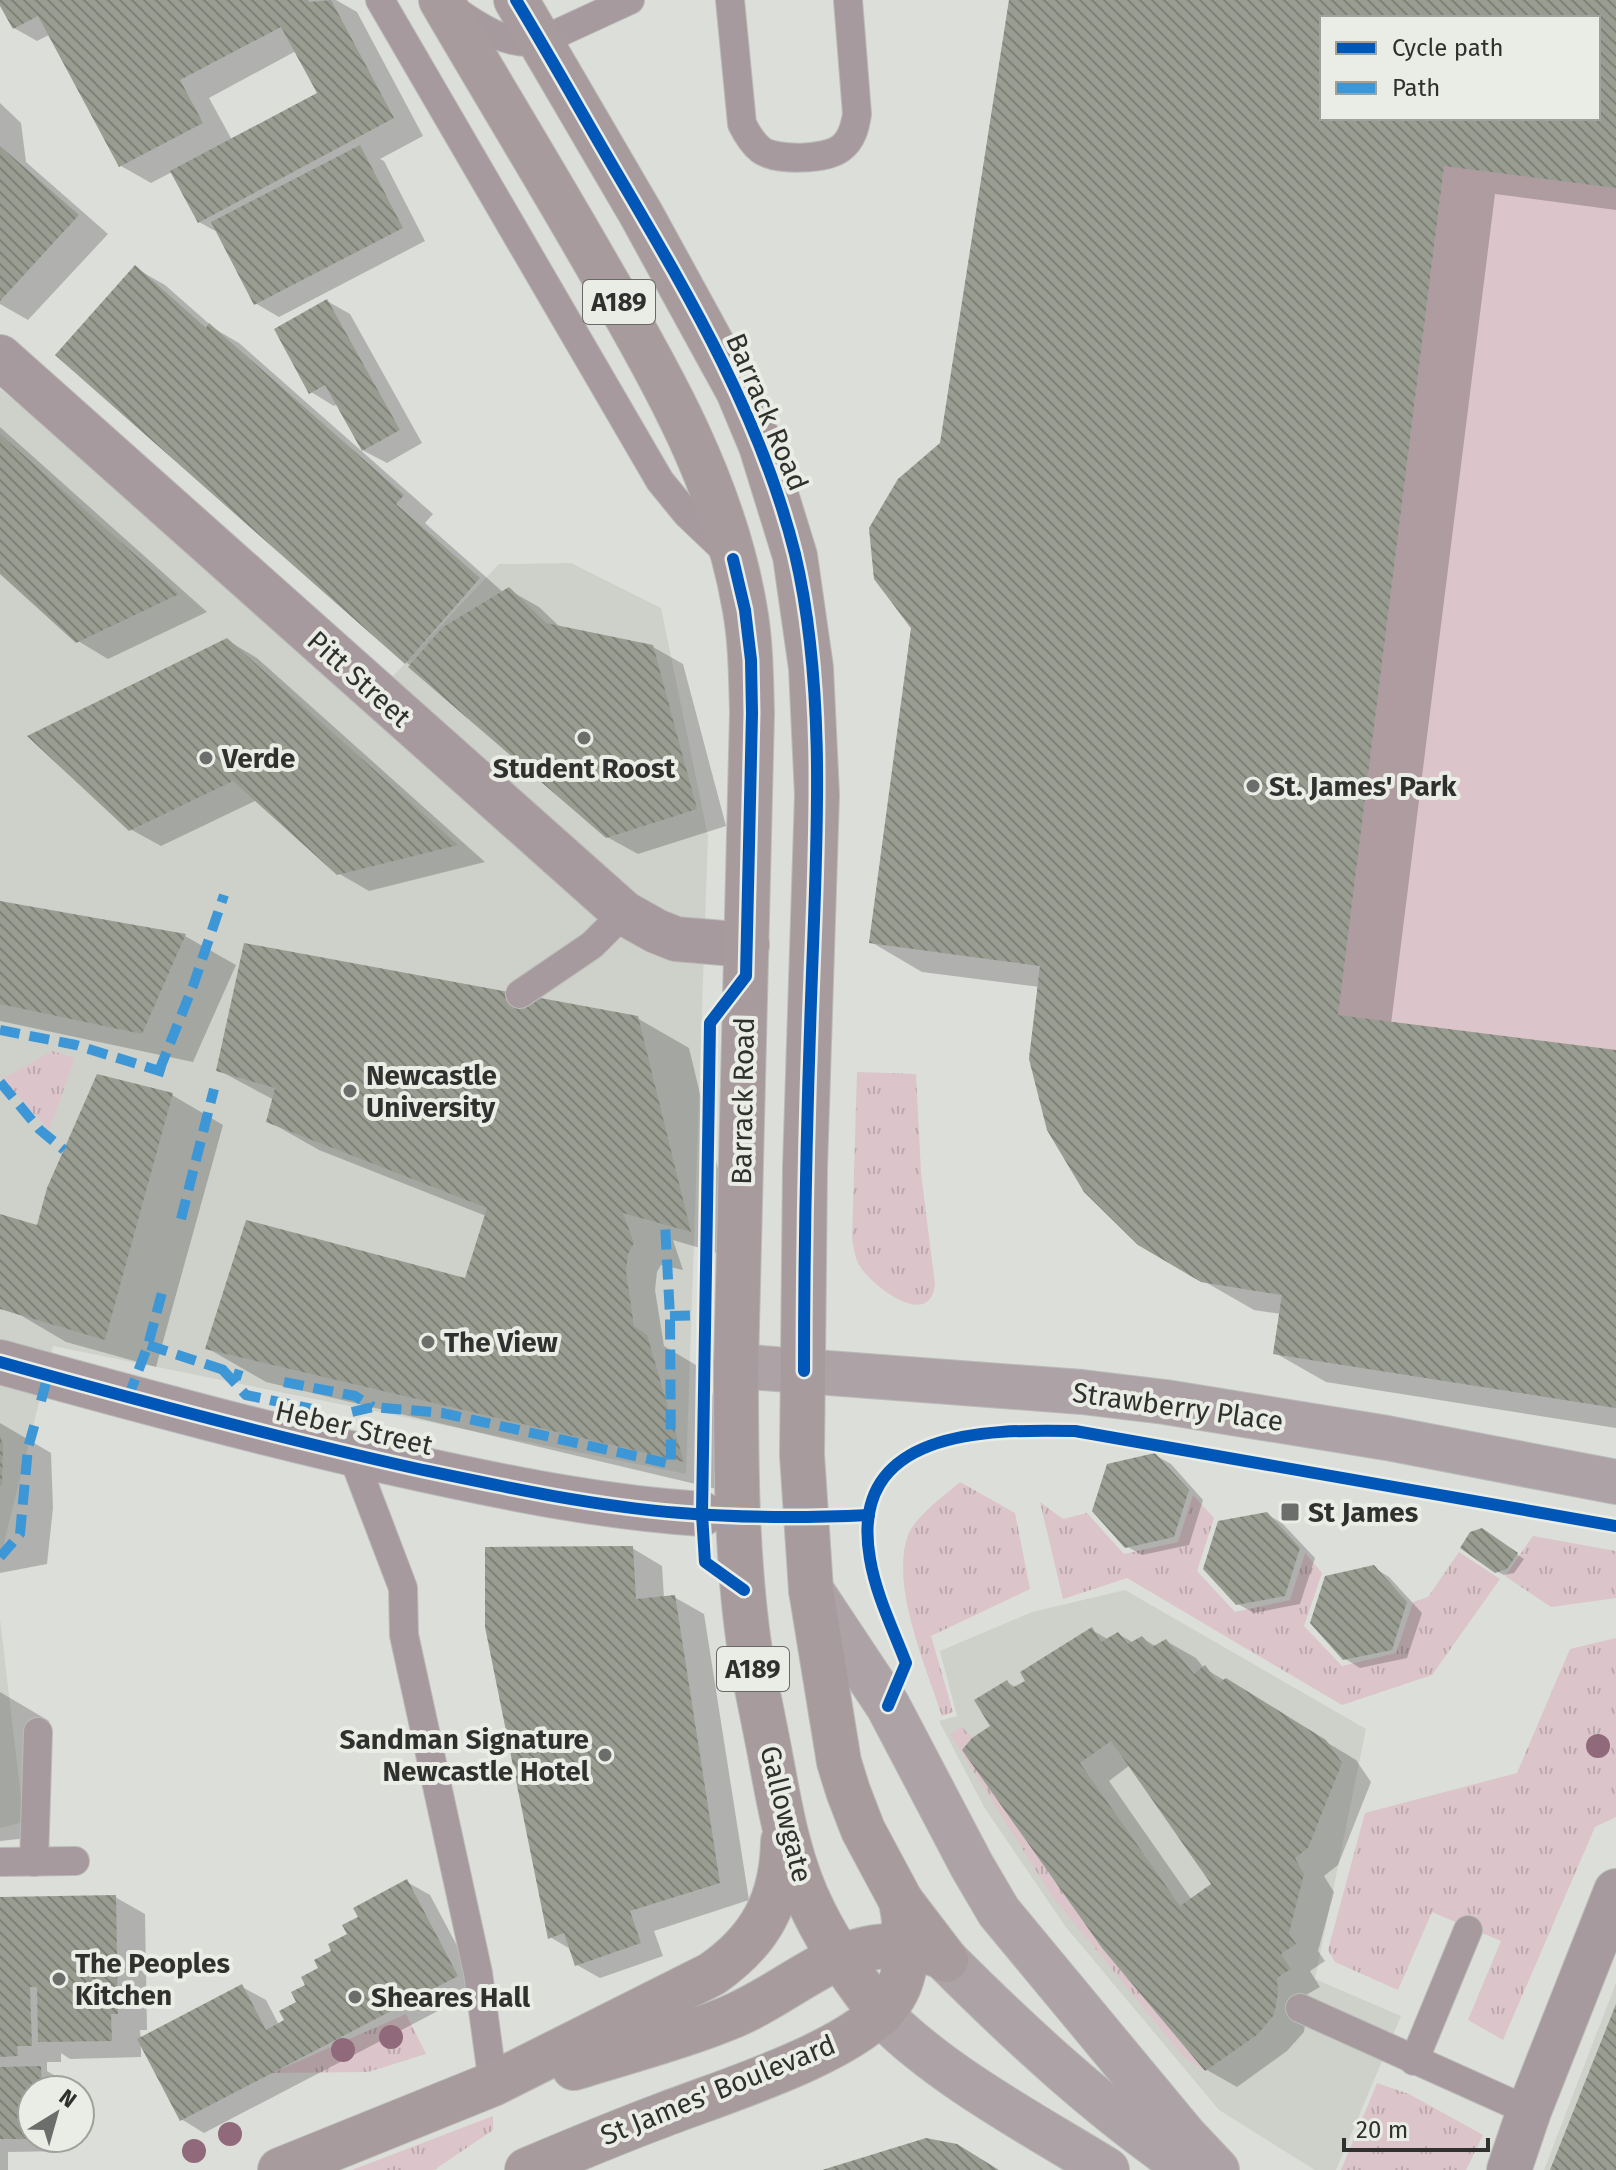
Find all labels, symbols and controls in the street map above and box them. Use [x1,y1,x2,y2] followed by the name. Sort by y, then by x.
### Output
[1320,16,1600,120] legend
[1392,34,1504,62] text: Cycle path
[1392,74,1440,102] text: Path
[583,280,655,324] road number: A189
[719,328,815,496] street label: Barrack Road
[300,624,418,735] street label: Pitt Street
[575,729,593,747] marker: Student Roost
[221,742,295,775] place label: Verde
[197,749,215,767] marker: Verde
[493,752,676,785] place label: Student Roost
[1269,770,1457,803] place label: St. James' Park
[1244,777,1262,795] marker: St. James' Park
[725,1017,761,1185] street label: Barrack Road
[366,1059,497,1124] place label: Newcastle University
[341,1082,359,1100] marker: Newcastle University
[444,1326,558,1359] place label: The View
[419,1333,437,1351] marker: The View
[1071,1376,1285,1438] street label: Strawberry Place
[272,1394,437,1462] street label: Heber Street
[1308,1496,1418,1529] place label: St James
[1279,1501,1301,1523] marker: St James
[717,1647,789,1691] road number: A189
[339,1723,590,1788] place label: Sandman Signature Newcastle Hotel
[753,1742,819,1886] street label: Gallowgate
[596,1746,614,1764] marker: Sandman Signature Newcastle Hotel
[75,1947,230,2012] place label: The Peoples Kitchen
[50,1970,68,1988] marker: The Peoples Kitchen
[371,1981,531,2014] place label: Sheares Hall
[346,1988,364,2006] marker: Sheares Hall
[596,2028,840,2152] street label: St James' Boulevard
[16,2074,96,2154] north arrow
[54,2083,82,2114] text: N
[1344,2102,1488,2152] scale bar
[1356,2116,1408,2144] text: 20 m

